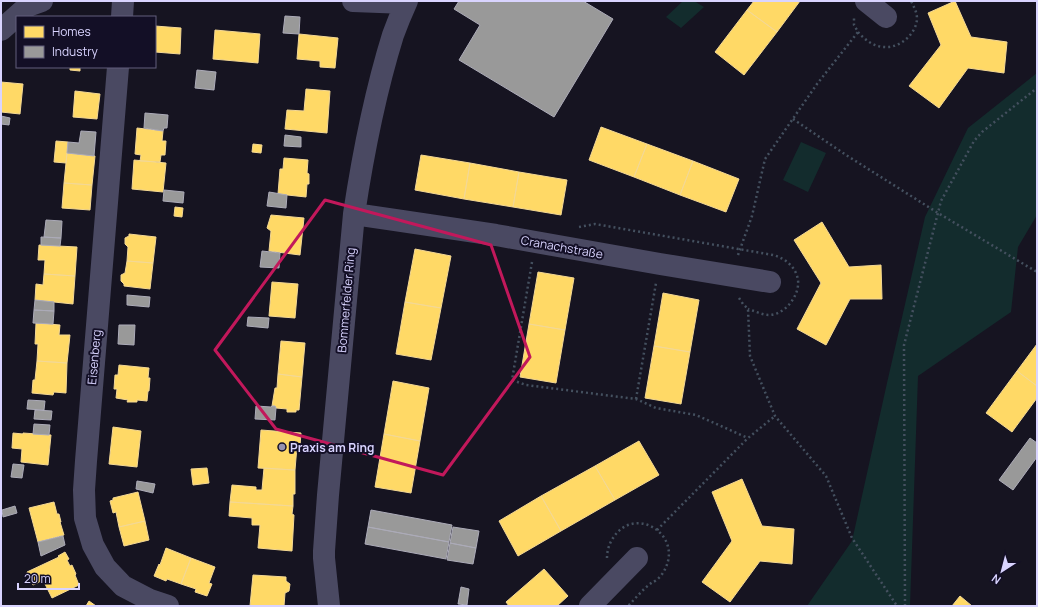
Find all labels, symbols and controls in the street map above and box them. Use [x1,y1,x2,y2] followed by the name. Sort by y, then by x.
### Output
[16,16,156,68] legend
[52,23,91,40] text: Homes
[52,43,98,60] text: Industry
[520,231,604,263] street label: Cranachstraße
[333,247,359,353] street label: Bommerfelder Ring
[83,329,105,385] street label: Eisenberg
[290,439,374,456] place label: Praxis am Ring
[277,442,287,452] marker: Praxis am Ring
[982,551,1022,591] north arrow
[18,565,79,591] scale bar
[24,570,51,587] text: 20 m
[988,571,1003,588] text: N

